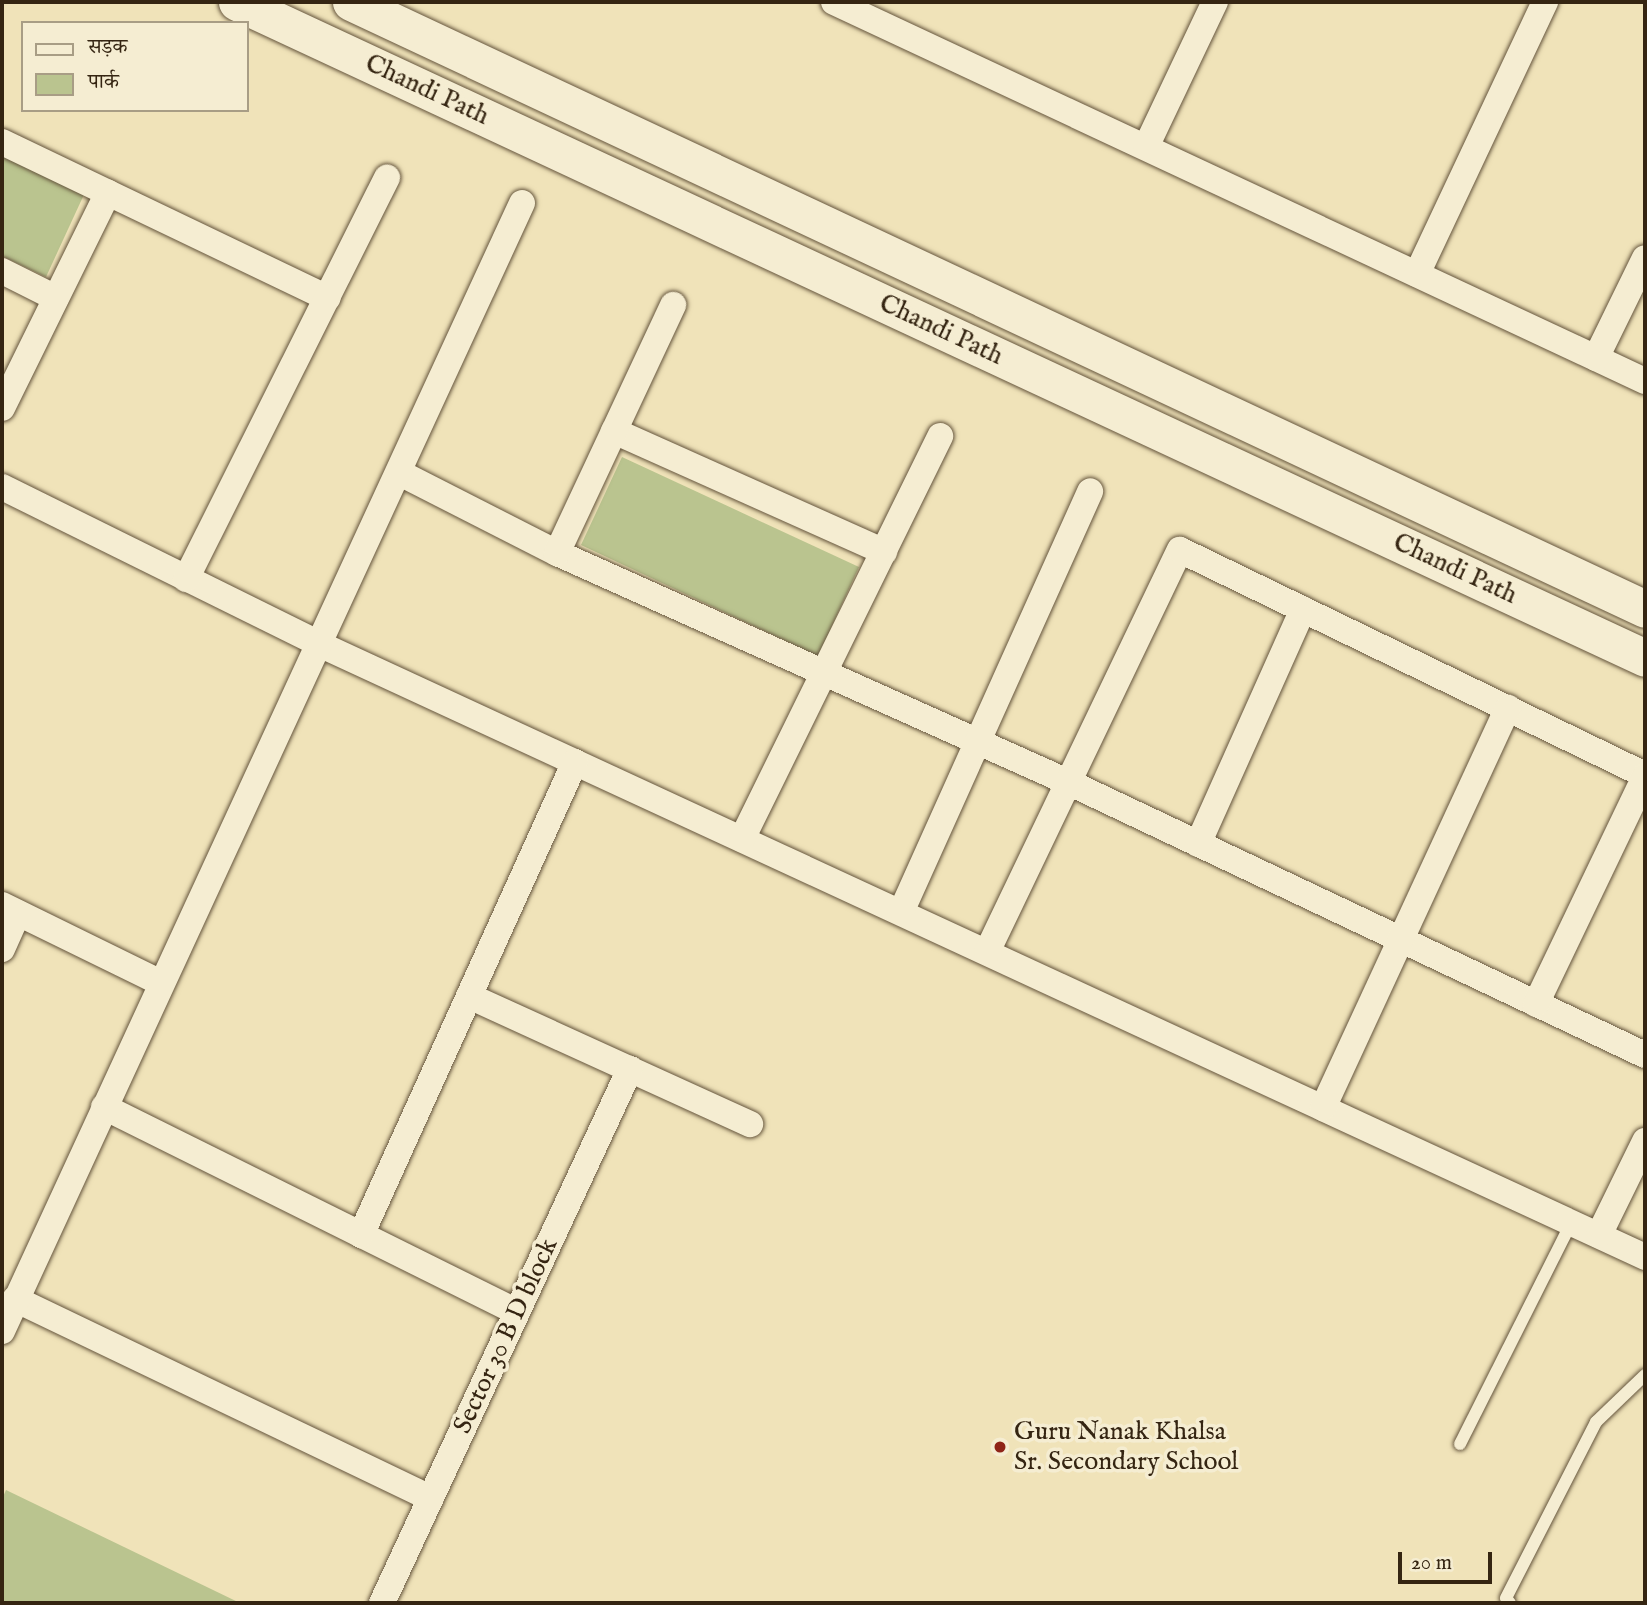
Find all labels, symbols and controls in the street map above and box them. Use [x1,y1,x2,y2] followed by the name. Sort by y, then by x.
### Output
[21,21,248,112] legend
[88,34,127,61] text: सड़क
[360,48,494,132] street label: Chandi Path
[88,69,119,96] text: पार्क
[874,288,1008,372] street label: Chandi Path
[1388,527,1522,611] street label: Chandi Path
[447,1233,565,1439] street label: Sector 30 B D block
[1014,1416,1238,1478] place label: Guru Nanak Khalsa Sr. Secondary School
[992,1439,1008,1455] marker: Guru Nanak Khalsa Sr. Secondary School
[1402,1538,1496,1582] scale bar
[1411,1550,1452,1577] text: 20 m

